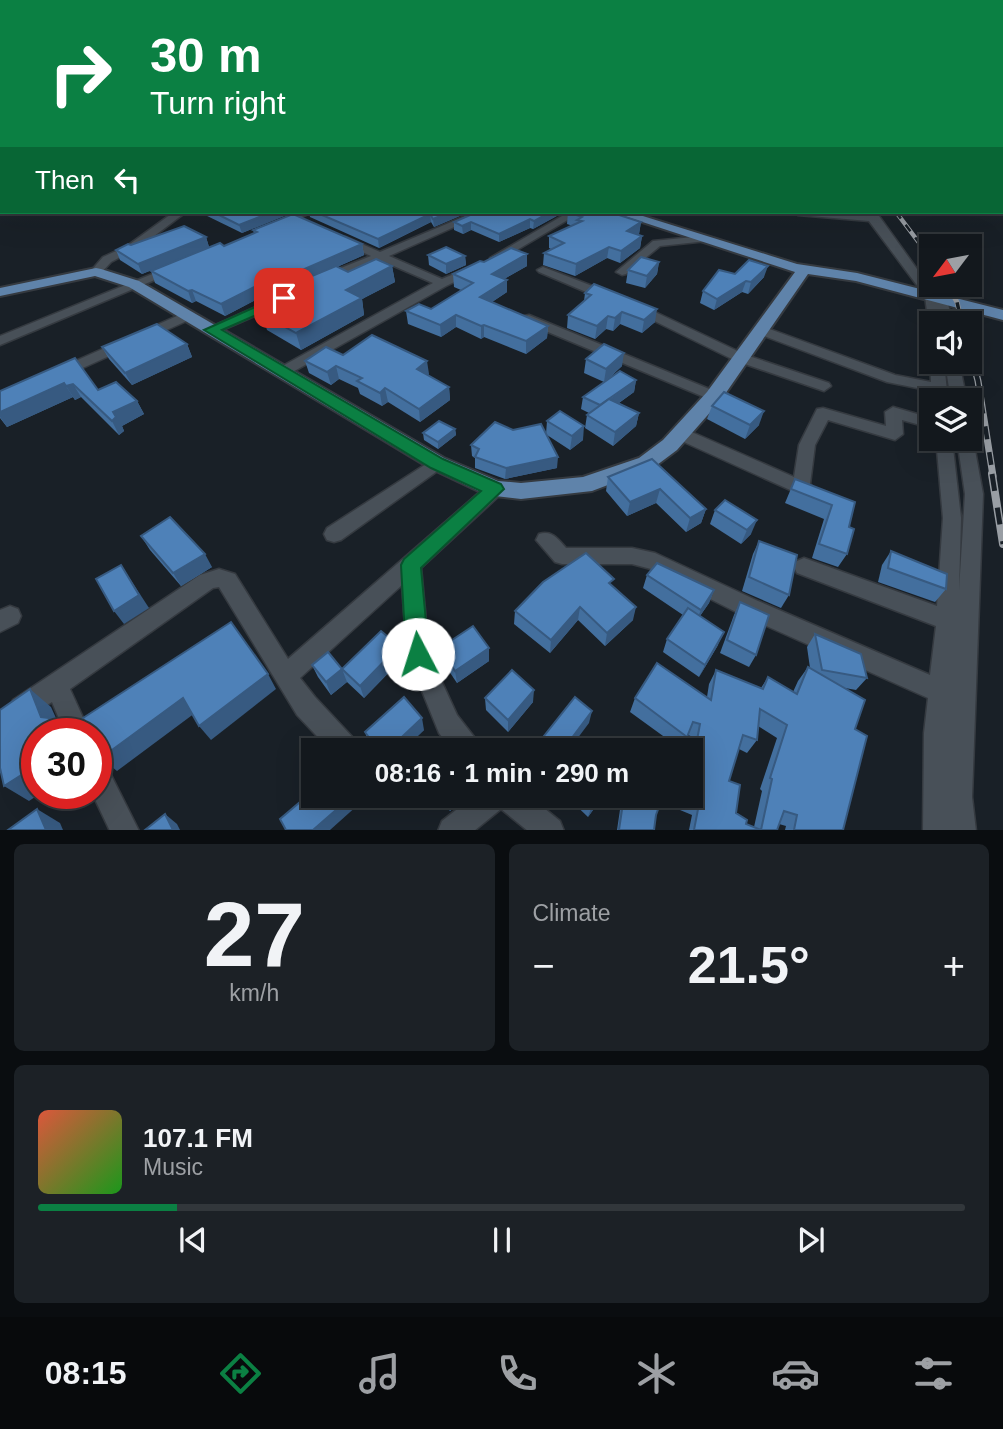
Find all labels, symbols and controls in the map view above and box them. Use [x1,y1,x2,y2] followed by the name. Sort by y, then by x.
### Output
[35,28,126,119] icon: right
[150,28,262,82] text: 30 m
[150,85,286,121] text: Turn right
[108,161,146,199] icon: left
[35,165,94,195] text: Then
[919,234,982,298] north arrow
[919,234,982,451] map controls
[254,268,314,328] pin
[265,279,303,317] icon: arrive
[919,311,982,374] button: sound
[919,388,982,451] button: layers
[381,617,455,691] position arrow
[21,718,112,809] speed limit sign: 30
[375,758,629,788] text: 08:16 · 1 min · 290 m
[204,884,305,985] text: 27
[533,900,610,926] text: Climate
[688,936,810,994] text: 21.5°
[533,945,555,987] text: −
[943,945,965,987] text: +
[229,980,279,1006] text: km/h
[143,1123,253,1153] text: 107.1 FM
[143,1154,203,1180] text: Music
[174,1221,212,1259] icon: previous
[483,1221,521,1259] icon: pause
[792,1221,830,1259] icon: next
[216,1349,265,1398] icon: directions
[355,1349,404,1398] icon: music
[493,1349,542,1398] icon: phone
[632,1349,681,1398] icon: climate
[771,1349,820,1398] icon: car
[909,1349,958,1398] icon: filters
[45,1355,127,1391] text: 08:15

